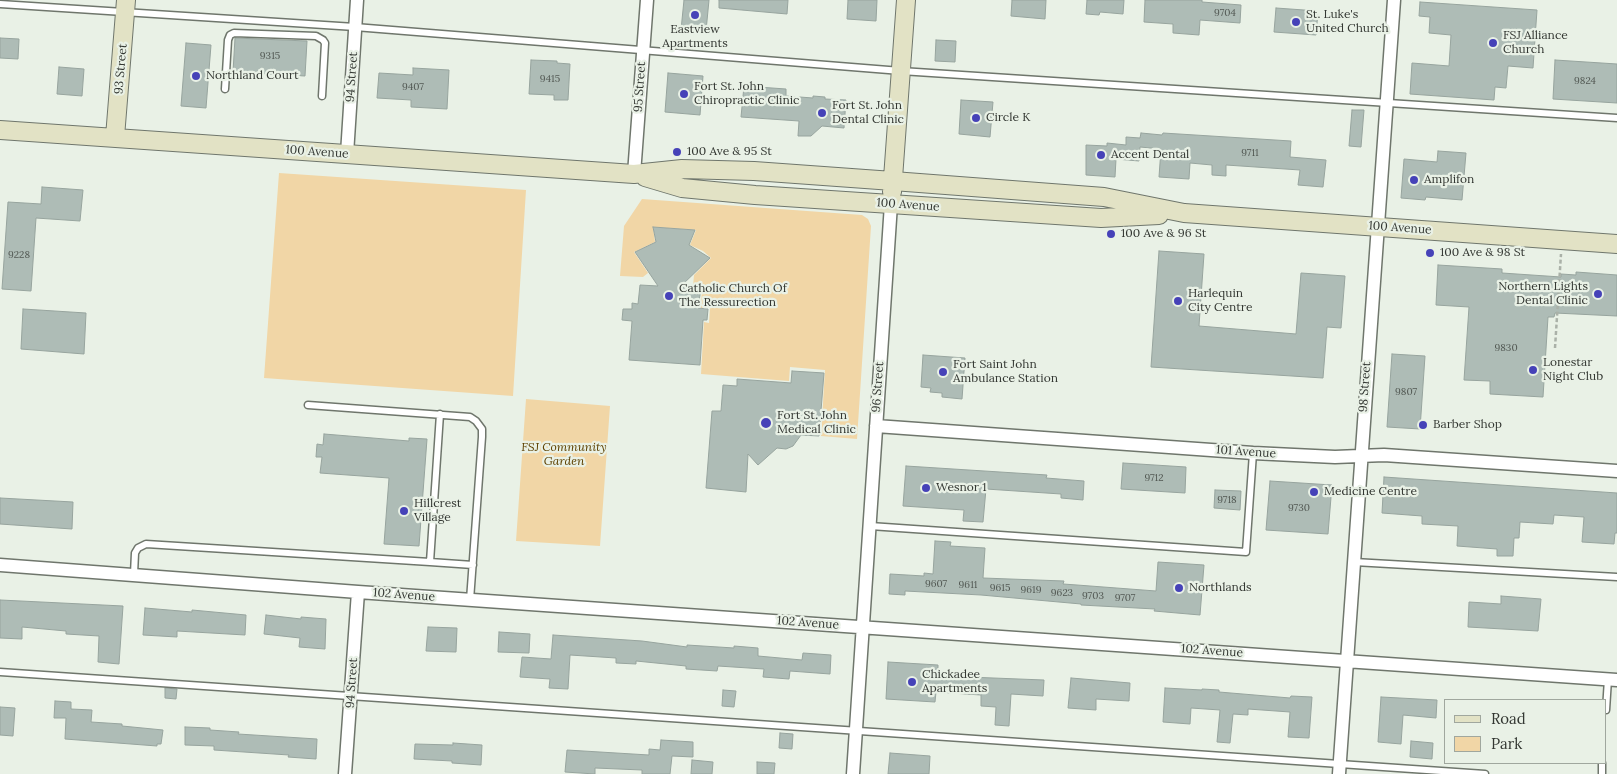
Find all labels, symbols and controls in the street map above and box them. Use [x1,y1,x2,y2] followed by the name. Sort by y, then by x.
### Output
[1214,7,1236,19] house number: 9704
[1306,8,1389,36] place label: St. Luke's United Church
[689,9,701,21] marker: Eastview Apartments
[1290,16,1302,28] marker: St. Luke's United Church
[662,23,728,51] place label: Eastview Apartments
[1503,29,1568,57] place label: FSJ Alliance Church
[1487,37,1499,49] marker: FSJ Alliance Church
[112,43,130,95] street label: 93 Street
[260,50,280,62] house number: 9315
[343,51,361,103] street label: 94 Street
[631,61,649,113] street label: 95 Street
[206,69,299,83] place label: Northland Court
[190,70,202,82] marker: Northland Court
[540,73,560,85] house number: 9415
[1574,75,1596,87] house number: 9824
[694,80,799,108] place label: Fort St. John Chiropractic Clinic
[402,81,424,93] house number: 9407
[678,88,690,100] marker: Fort St. John Chiropractic Clinic
[832,99,904,127] place label: Fort St. John Dental Clinic
[816,107,828,119] marker: Fort St. John Dental Clinic
[986,111,1030,125] place label: Circle K
[970,112,982,124] marker: Circle K
[285,143,349,161] street label: 100 Avenue
[687,145,772,159] place label: 100 Ave & 95 St
[671,146,683,158] marker: 100 Ave & 95 St
[1241,147,1259,159] house number: 9711
[1111,148,1189,162] place label: Accent Dental
[1095,149,1107,161] marker: Accent Dental
[1424,173,1474,187] place label: Amplifon
[1408,174,1420,186] marker: Amplifon
[876,196,940,214] street label: 100 Avenue
[1368,219,1432,237] street label: 100 Avenue
[1121,227,1206,241] place label: 100 Ave & 96 St
[1105,228,1117,240] marker: 100 Ave & 96 St
[1440,246,1525,260] place label: 100 Ave & 98 St
[1424,247,1436,259] marker: 100 Ave & 98 St
[8,249,30,261] house number: 9228
[1498,280,1588,308] place label: Northern Lights Dental Clinic
[679,282,787,310] place label: Catholic Church Of The Ressurection
[1188,287,1252,315] place label: Harlequin City Centre
[1592,288,1604,300] marker: Northern Lights Dental Clinic
[663,290,675,302] marker: Catholic Church Of The Ressurection
[1172,295,1184,307] marker: Harlequin City Centre
[1494,342,1518,354] house number: 9830
[1543,356,1603,384] place label: Lonestar Night Club
[953,358,1058,386] place label: Fort Saint John Ambulance Station
[869,361,887,413] street label: 96 Street
[1356,361,1374,413] street label: 98 Street
[1527,364,1539,376] marker: Lonestar Night Club
[937,366,949,378] marker: Fort Saint John Ambulance Station
[1395,386,1417,398] house number: 9807
[777,409,856,437] place label: Fort St. John Medical Clinic
[759,416,773,430] marker: Fort St. John Medical Clinic
[1433,418,1502,432] place label: Barber Shop
[1417,419,1429,431] marker: Barber Shop
[521,441,607,469] park label: FSJ Community Garden
[1216,443,1276,461] street label: 101 Avenue
[1144,472,1164,484] house number: 9712
[936,481,987,495] place label: Wesnor 1
[920,482,932,494] marker: Wesnor 1
[1324,485,1417,499] place label: Medicine Centre
[1308,486,1320,498] marker: Medicine Centre
[1217,494,1237,506] house number: 9718
[414,497,461,525] place label: Hillcrest Village
[1288,502,1310,514] house number: 9730
[398,505,410,517] marker: Hillcrest Village
[925,578,947,590] house number: 9607
[959,579,977,591] house number: 9611
[1189,581,1252,595] place label: Northlands
[990,582,1010,594] house number: 9615
[1173,582,1185,594] marker: Northlands
[1021,584,1041,596] house number: 9619
[373,586,435,604] street label: 102 Avenue
[1051,587,1073,599] house number: 9623
[1082,590,1104,602] house number: 9703
[1115,592,1135,604] house number: 9707
[777,614,839,632] street label: 102 Avenue
[1181,642,1243,660] street label: 102 Avenue
[343,657,361,709] street label: 94 Street
[922,668,987,696] place label: Chickadee Apartments
[906,676,918,688] marker: Chickadee Apartments
[1444,699,1607,764] legend
[1491,709,1526,728] text: Road
[1491,734,1522,753] text: Park

